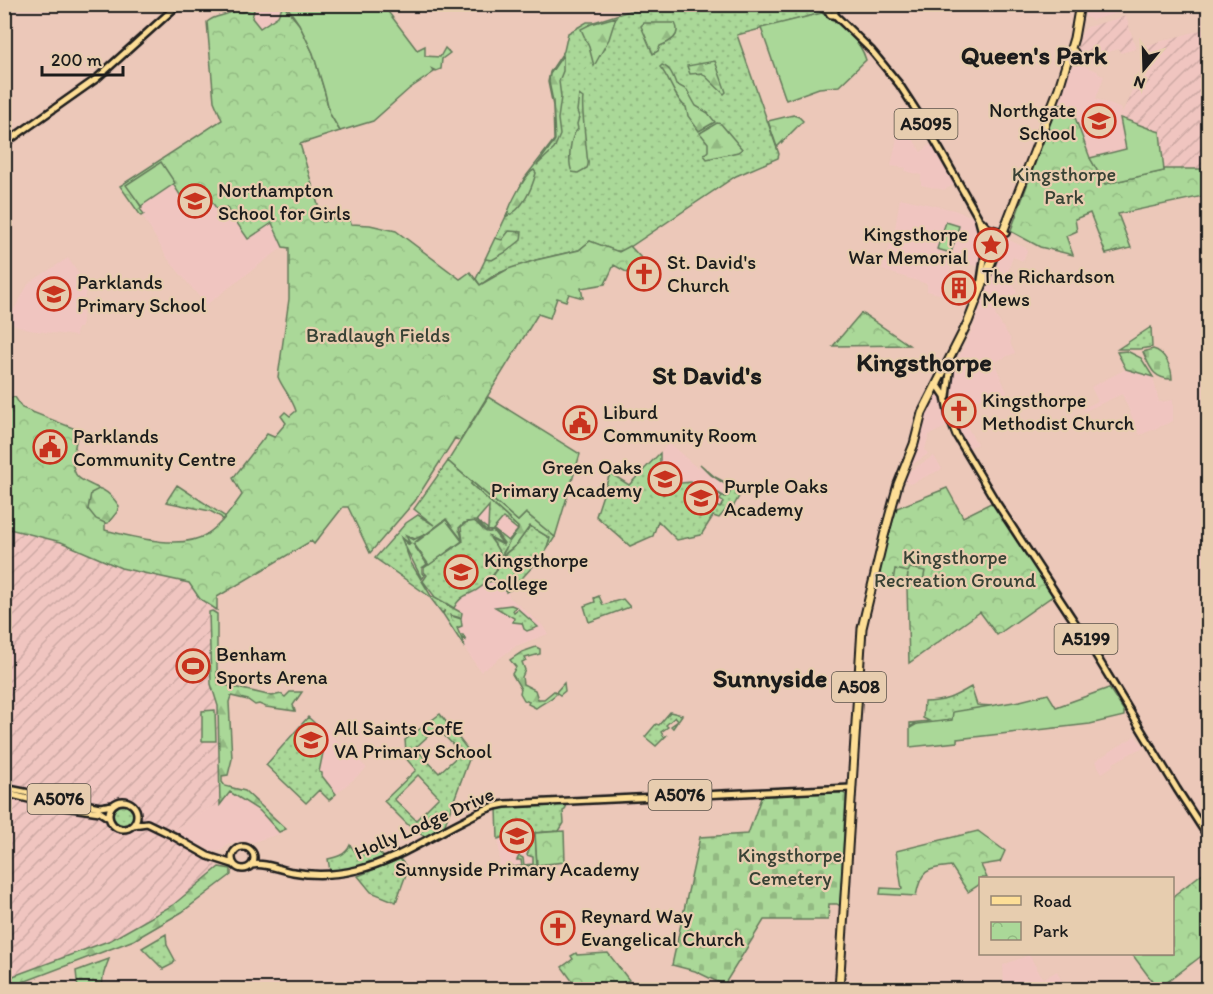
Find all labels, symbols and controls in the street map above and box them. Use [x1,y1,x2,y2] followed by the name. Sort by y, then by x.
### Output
[42,39,123,77] scale bar
[961,39,1108,71] district label: Queen's Park
[1114,39,1174,99] north arrow
[51,49,102,71] text: 200 m
[1131,72,1147,93] text: N
[989,98,1076,145] place label: Northgate School
[1081,103,1117,139] school or university icon: Northgate School
[894,109,958,139] road number: A5095
[1012,162,1116,209] park label: Kingsthorpe Park
[218,178,351,225] place label: Northampton School for Girls
[177,183,213,219] school or university icon: Northampton School for Girls
[848,222,968,269] place label: Kingsthorpe War Memorial
[973,227,1009,263] place icon: Kingsthorpe War Memorial
[667,250,756,297] place label: St. David's Church
[626,256,662,292] church icon: St. David's Church
[982,264,1115,311] place label: The Richardson Mews
[77,270,207,317] place label: Parklands Primary School
[941,270,977,306] building icon: The Richardson Mews
[36,276,72,312] school or university icon: Parklands Primary School
[306,323,450,347] park label: Bradlaugh Fields
[856,346,992,378] district label: Kingsthorpe
[652,359,762,391] district label: St David's
[982,388,1135,435] place label: Kingsthorpe Methodist Church
[941,393,977,429] church icon: Kingsthorpe Methodist Church
[603,400,757,447] place label: Liburd Community Room
[562,405,598,441] public building icon: Liburd Community Room
[73,424,236,471] place label: Parklands Community Centre
[32,429,68,465] public building icon: Parklands Community Centre
[491,455,643,502] place label: Green Oaks Primary Academy
[647,461,683,497] school or university icon: Green Oaks Primary Academy
[724,474,828,521] place label: Purple Oaks Academy
[683,480,719,516] school or university icon: Purple Oaks Academy
[874,545,1036,592] park label: Kingsthorpe Recreation Ground
[484,548,588,595] place label: Kingsthorpe College
[443,554,479,590] school or university icon: Kingsthorpe College
[1054,624,1118,654] road number: A5199
[216,642,328,689] place label: Benham Sports Arena
[175,648,211,684] sports icon: Benham Sports Arena
[713,662,827,694] district label: Sunnyside
[832,672,886,702] road number: A508
[334,716,492,763] place label: All Saints CofE VA Primary School
[293,722,329,758] school or university icon: All Saints CofE VA Primary School
[648,780,712,810] road number: A5076
[351,782,497,864] street label: Holly Lodge Drive
[28,784,90,814] road number: A5076
[499,818,535,854] school or university icon: Sunnyside Primary Academy
[738,843,842,890] park label: Kingsthorpe Cemetery
[395,857,640,881] place label: Sunnyside Primary Academy
[979,877,1174,955] legend
[1033,890,1072,912] text: Road
[581,904,745,951] place label: Reynard Way Evangelical Church
[540,910,576,946] church icon: Reynard Way Evangelical Church
[1033,920,1068,942] text: Park

